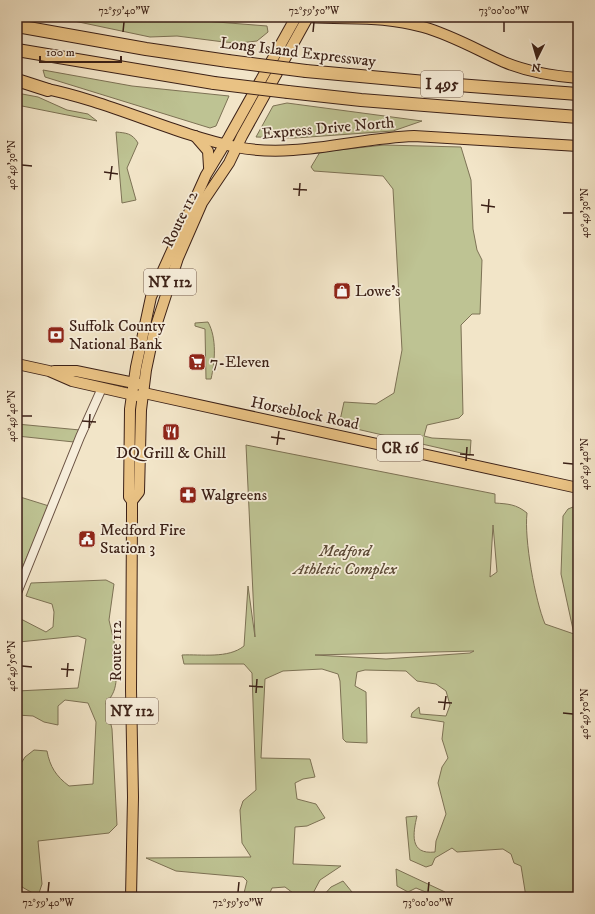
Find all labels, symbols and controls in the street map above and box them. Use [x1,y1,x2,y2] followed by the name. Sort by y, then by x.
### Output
[98,5,150,17] text: 72°59'40"W
[289,5,340,17] text: 72°59'50"W
[479,5,530,17] text: 73°00'00"W
[219,33,378,72] street label: Long Island Expressway
[40,38,121,64] scale bar
[517,38,557,78] north arrow
[46,45,75,60] text: 100 m
[531,60,541,74] text: N
[421,71,463,97] road number: I 495
[261,112,396,144] street label: Express Drive North
[6,140,18,190] text: 40°49'30"N
[158,187,202,251] street label: Route 112
[579,188,591,238] text: 40°49'30"N
[144,269,196,295] road number: NY 112
[332,281,352,301] shop icon: Lowe's
[355,281,400,301] place label: Lowe's
[69,316,165,354] place label: Suffolk County National Bank
[46,325,66,345] bank icon: Suffolk County National Bank
[187,352,207,372] supermarket icon: 7-Eleven
[210,352,270,372] place label: 7-Eleven
[6,390,18,442] text: 40°49'40"N
[249,392,361,434] street label: Horseblock Road
[161,422,181,442] restaurant icon: DQ Grill & Chill
[377,435,423,461] road number: CR 16
[579,438,591,490] text: 40°49'40"N
[116,443,226,463] place label: DQ Grill & Chill
[178,485,198,505] pharmacy icon: Walgreens
[200,485,267,505] place label: Walgreens
[100,520,186,558] place label: Medford Fire Station 3
[77,529,97,549] public building icon: Medford Fire Station 3
[291,541,398,579] park label: Medford Athletic Complex
[106,620,126,681] street label: Route 112
[6,640,18,692] text: 40°49'50"N
[579,688,591,740] text: 40°49'50"N
[106,698,158,724] road number: NY 112
[22,897,74,909] text: 72°59'40"W
[213,897,264,909] text: 72°59'50"W
[403,897,454,909] text: 73°00'00"W

